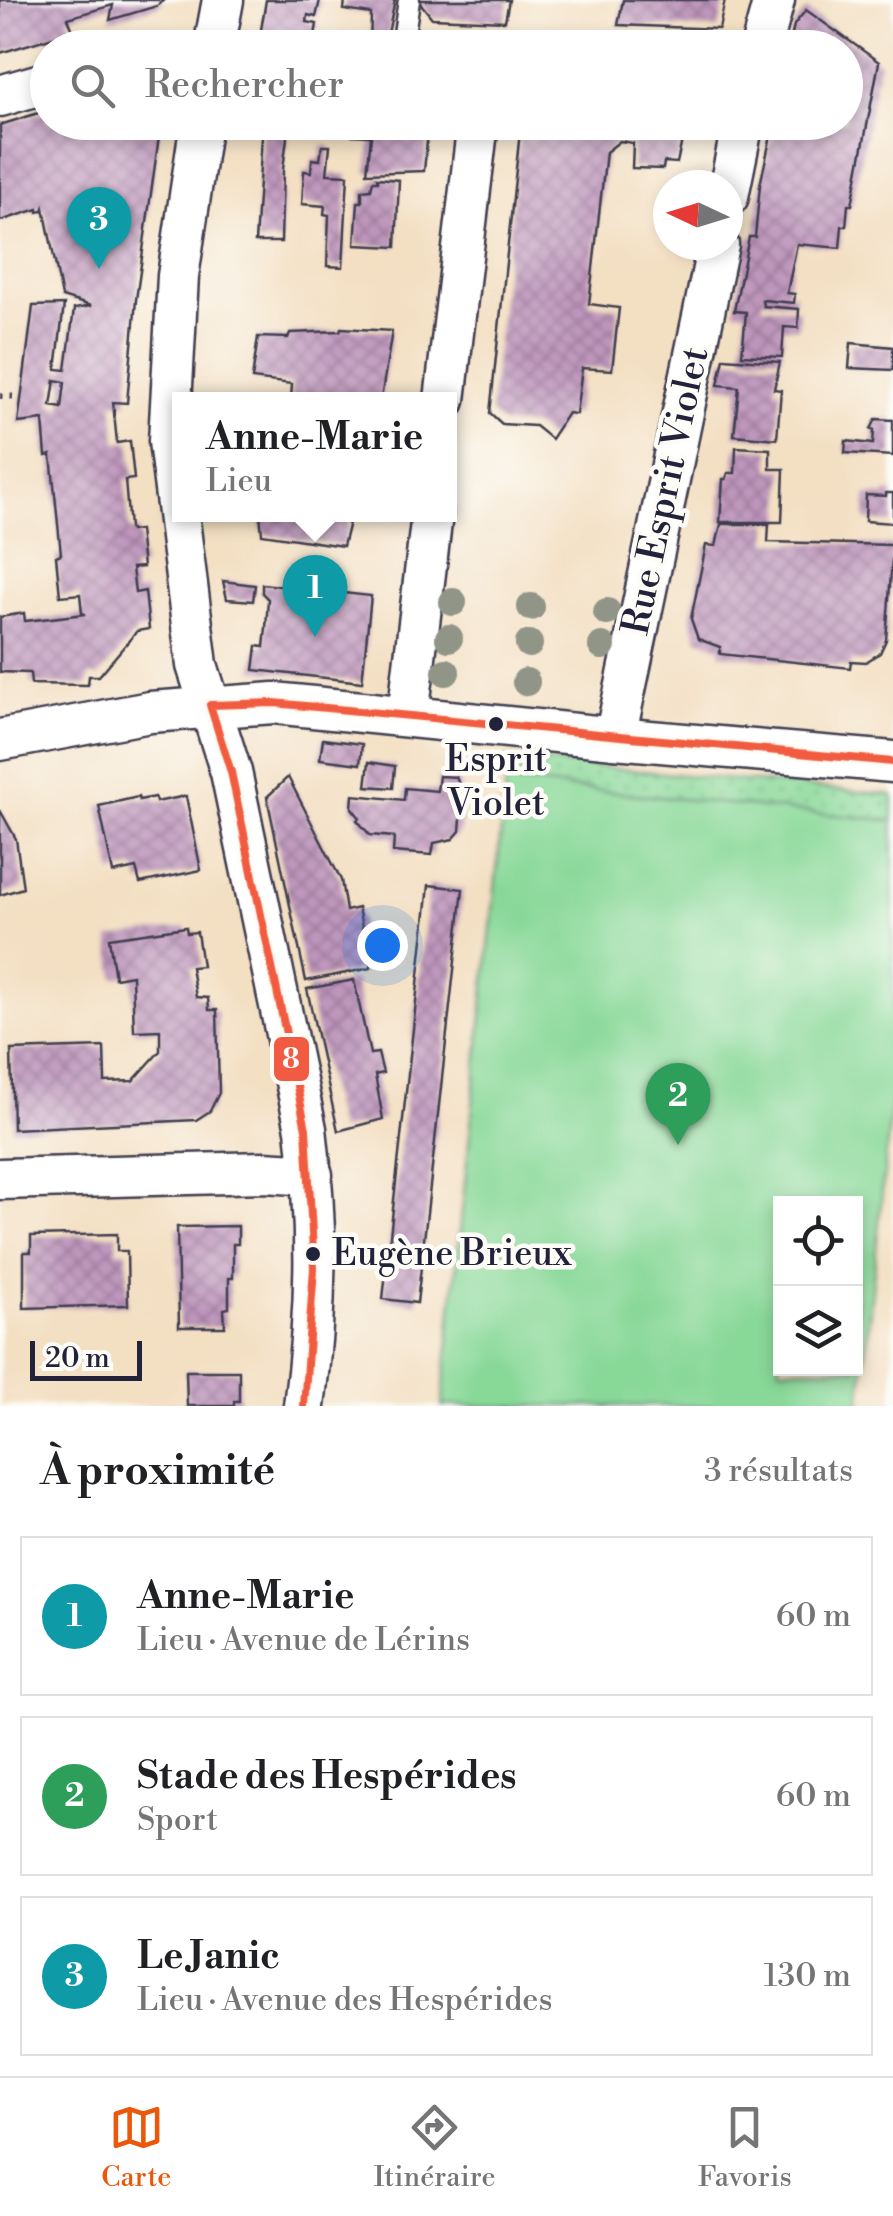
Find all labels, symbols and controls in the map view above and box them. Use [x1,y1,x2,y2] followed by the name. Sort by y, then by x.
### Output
[30,30,863,140] search box
[65,58,120,113] icon: search
[145,62,344,109] text: Rechercher
[653,170,743,260] north arrow
[66,186,132,269] pin: 3
[613,343,719,639] street label: Rue Esprit Violet
[172,392,457,522] popup
[206,414,423,461] text: Anne-Marie
[206,461,272,501] text: Lieu
[282,554,348,637] pin: 1
[486,714,506,734] marker: Esprit Violet
[445,738,547,827] place label: Esprit Violet
[357,920,408,971] your location
[272,1035,311,1083] line badge: 8
[282,1042,300,1077] text: 8
[646,1062,710,1145] pin: 2
[773,1196,863,1376] map controls
[773,1196,863,1286] button: locate
[332,1232,572,1277] place label: Eugène Brieux
[303,1244,323,1264] marker: Eugène Brieux
[773,1286,863,1376] button: layers
[30,1336,142,1380] scale bar
[45,1341,110,1376] text: 20 m
[40,1445,275,1498] text: À proximité
[704,1451,853,1491] text: 3 résultats
[137,1573,354,1620] text: Anne-Marie
[67,1596,82,1636] text: 1
[776,1596,851,1636] text: 60 m
[137,1620,470,1660] text: Lieu · Avenue de Lérins
[137,1753,517,1800] text: Stade des Hespérides
[64,1776,85,1816] text: 2
[776,1776,851,1816] text: 60 m
[137,1800,218,1840] text: Sport
[137,1933,280,1980] text: Le Janic
[65,1956,84,1996] text: 3
[764,1956,851,1996] text: 130 m
[137,1980,553,2020] text: Lieu · Avenue des Hespérides
[101,2100,171,2195] tab: Carte
[374,2100,496,2195] tab: Itinéraire
[698,2100,792,2195] tab: Favoris

